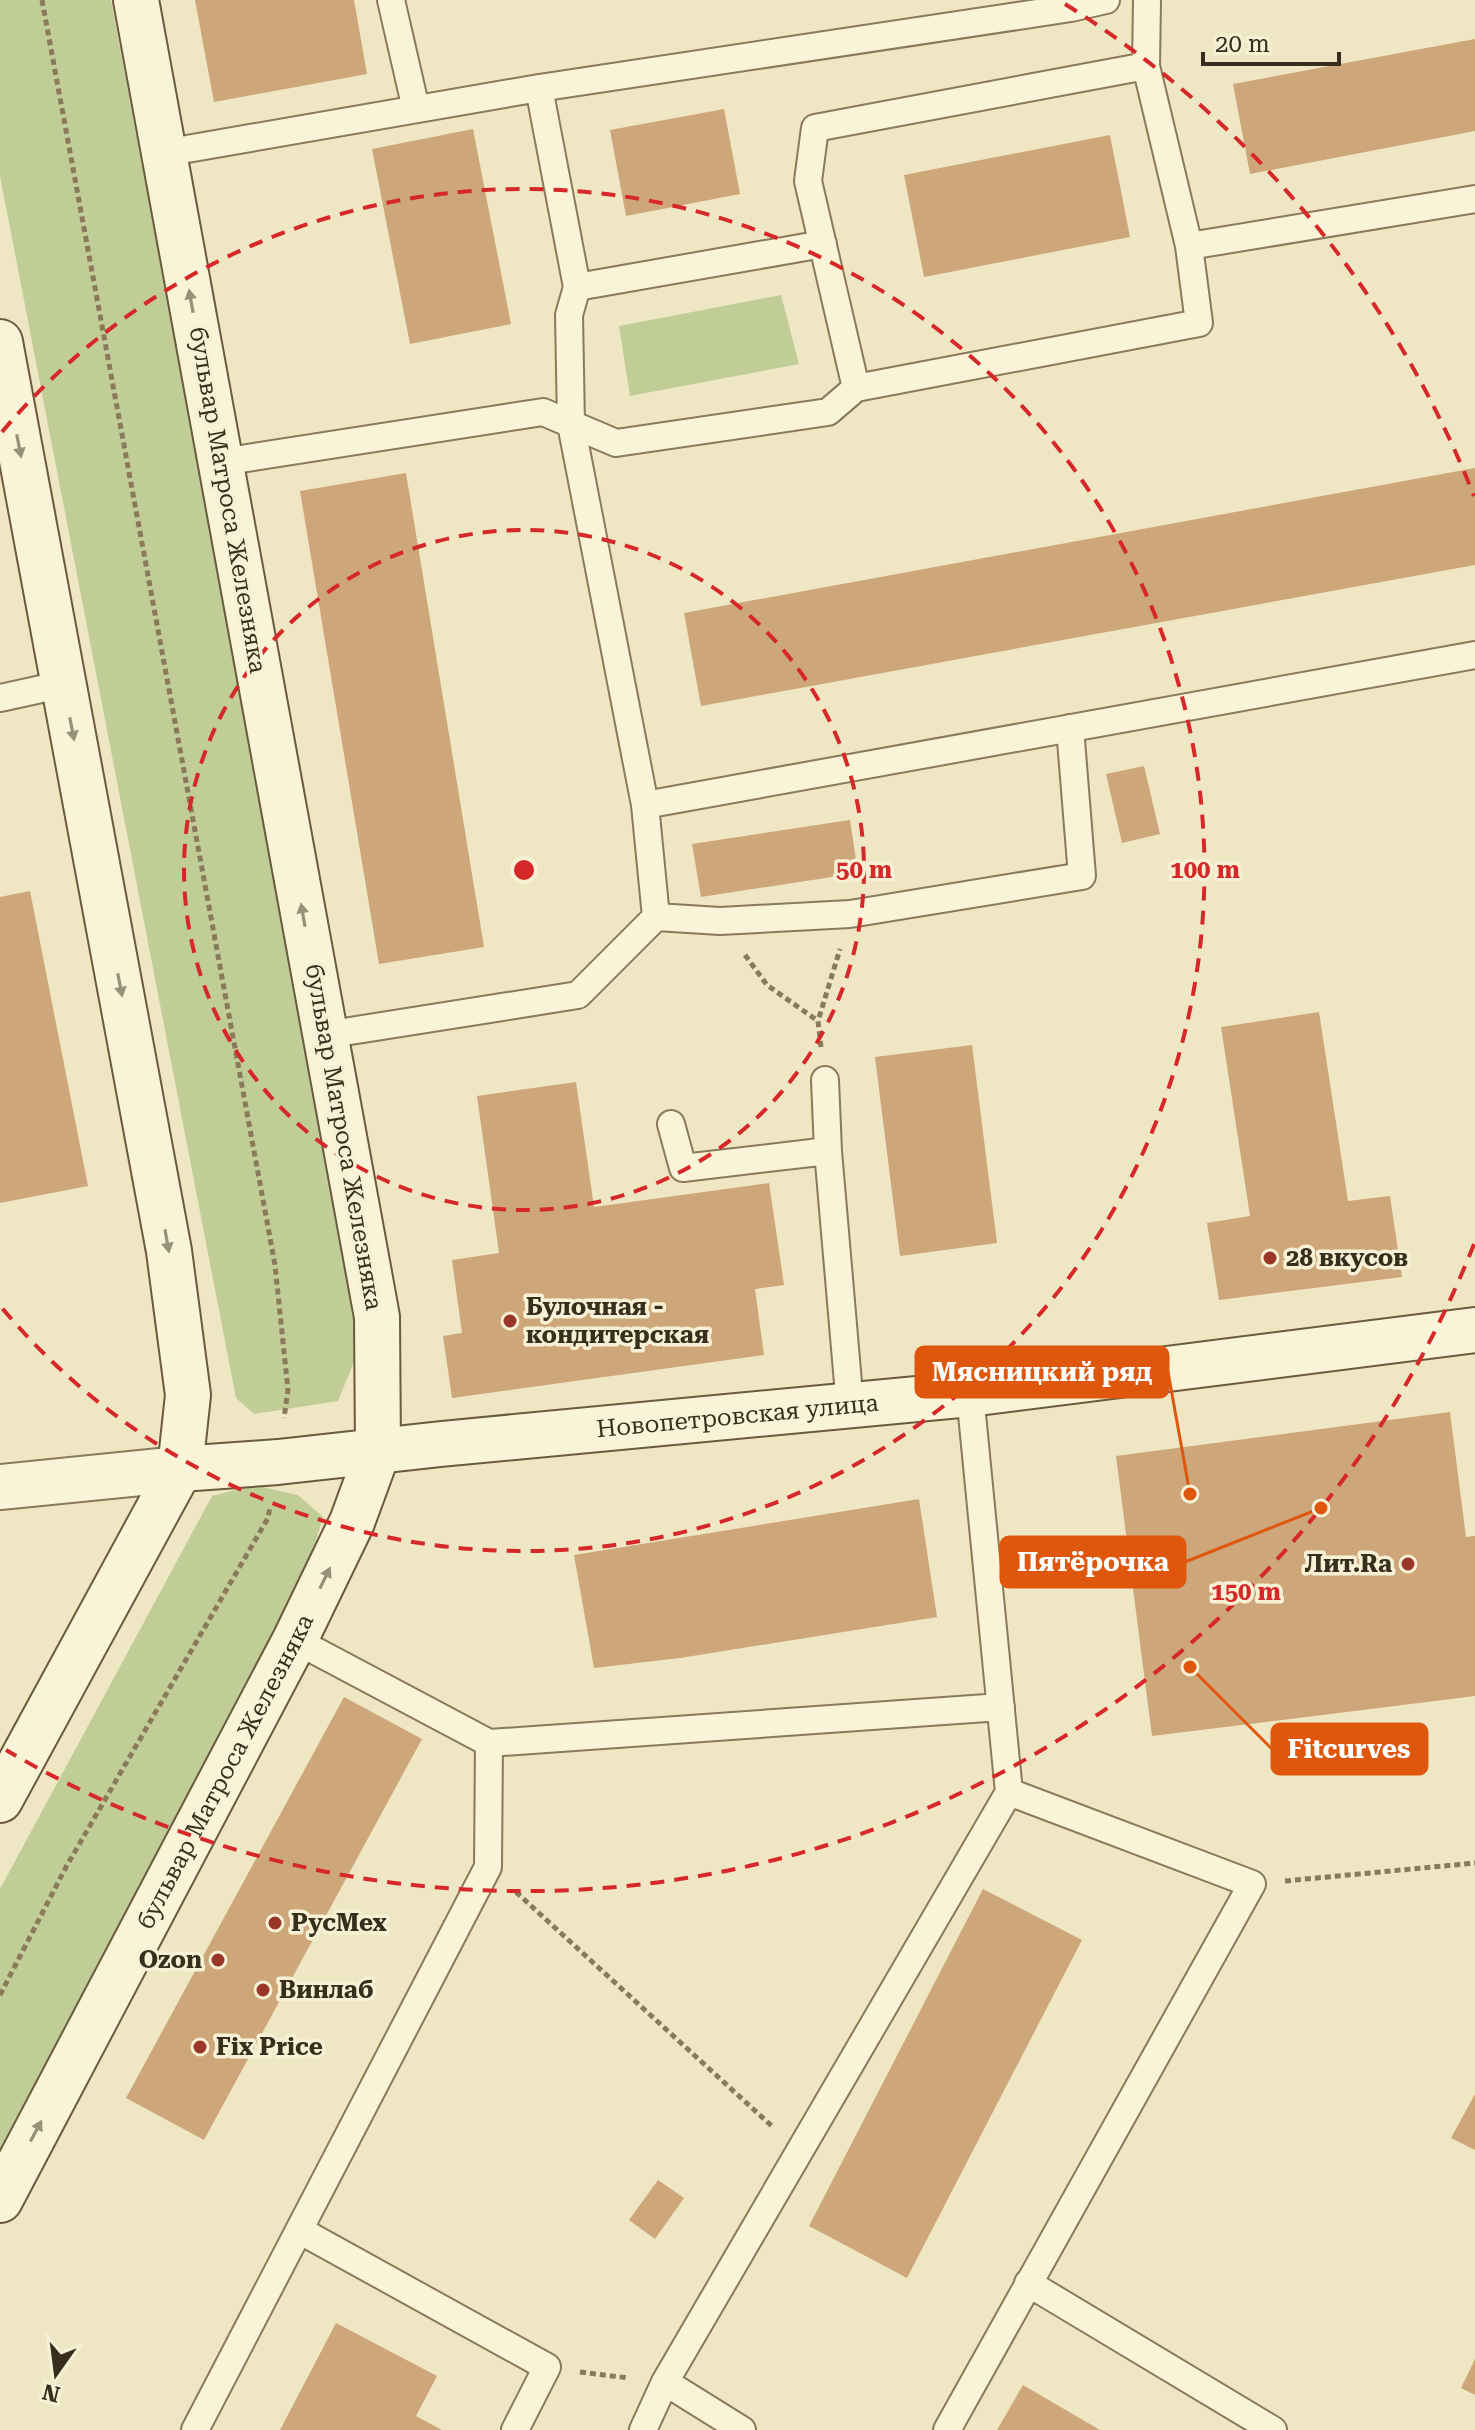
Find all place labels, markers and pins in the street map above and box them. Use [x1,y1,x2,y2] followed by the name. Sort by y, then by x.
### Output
[510,856,538,884] centre of rings
[1286,1244,1408,1272] place label: 28 вкусов
[1261,1249,1279,1267] marker: 28 вкусов
[526,1293,709,1349] place label: Булочная - кондитерская
[501,1312,519,1330] marker: Булочная - кондитерская
[916,1347,1168,1397] callout: Мясницкий ряд
[1001,1537,1185,1587] callout: Пятёрочка
[1305,1550,1392,1578] place label: Лит.Ra
[1399,1555,1417,1573] marker: Лит.Ra
[1272,1724,1427,1774] callout: Fitcurves
[291,1909,387,1937] place label: РусМех
[266,1914,284,1932] marker: РусМех
[139,1946,202,1974] place label: Ozon
[209,1951,227,1969] marker: Ozon
[279,1976,373,2004] place label: Винлаб
[254,1981,272,1999] marker: Винлаб
[216,2033,323,2061] place label: Fix Price
[191,2038,209,2056] marker: Fix Price

